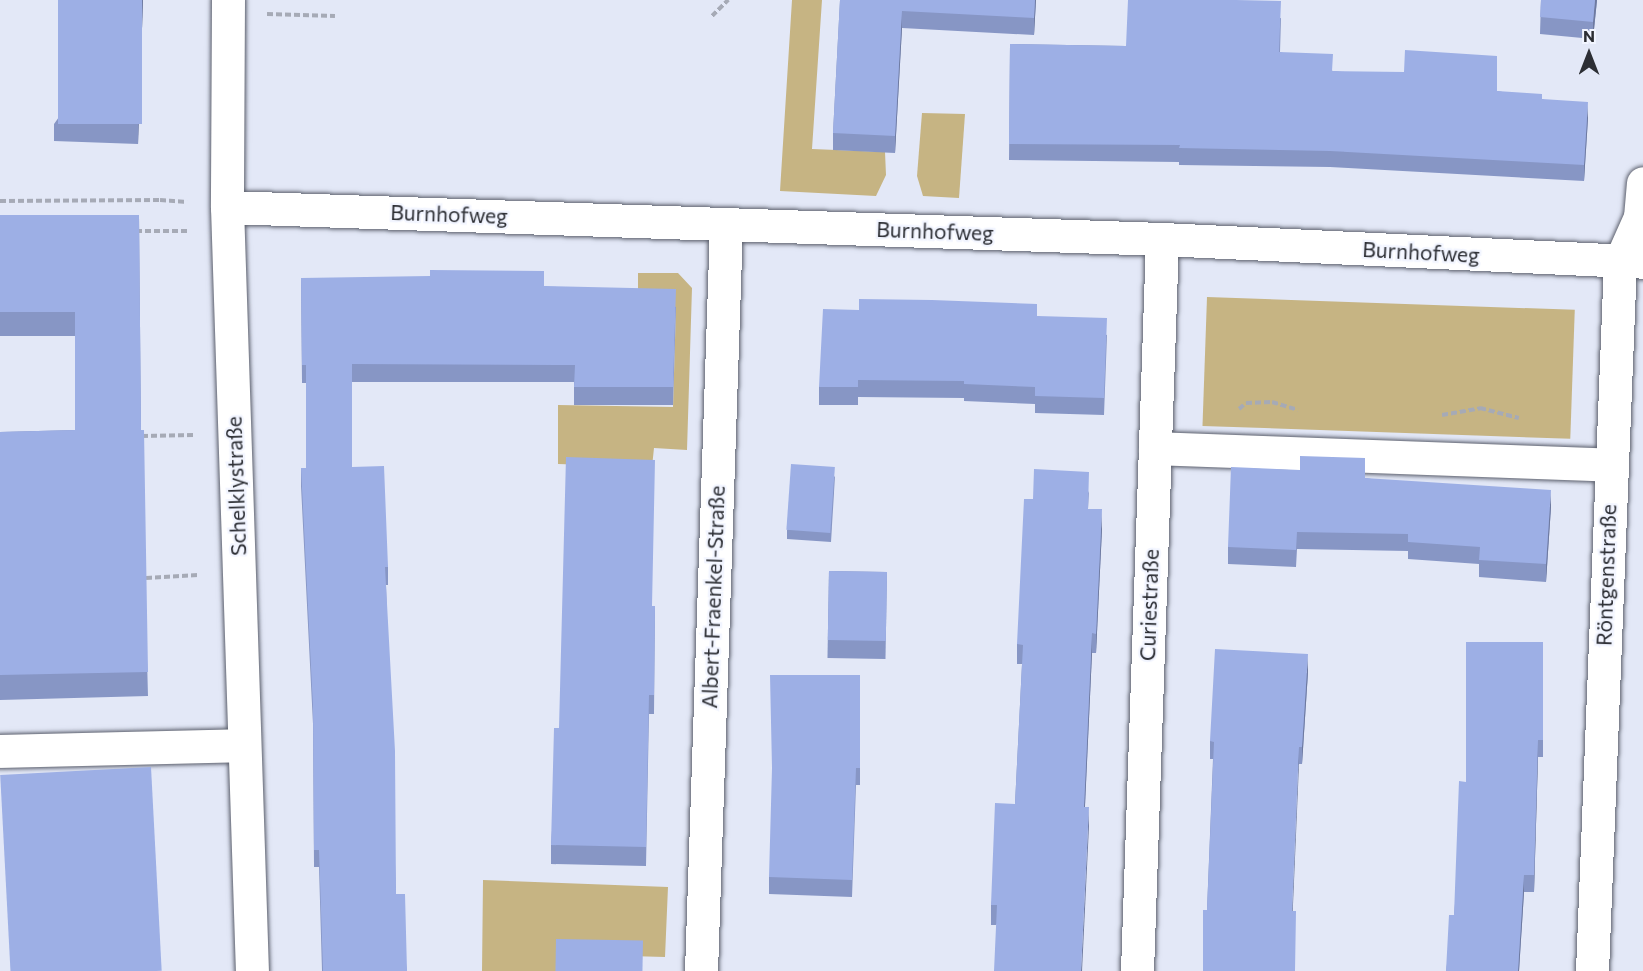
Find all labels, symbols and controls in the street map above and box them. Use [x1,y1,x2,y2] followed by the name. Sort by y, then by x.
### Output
[1559,24,1619,84] north arrow
[1583,26,1595,45] text: N
[390,199,508,229] street label: Burnhofweg
[876,216,994,246] street label: Burnhofweg
[1362,236,1480,268] street label: Burnhofweg
[221,416,251,556] street label: Schelklystraße
[697,485,729,709] street label: Albert-Fraenkel-Straße
[1591,504,1621,646] street label: Röntgenstraße
[1134,549,1164,661] street label: Curiestraße

